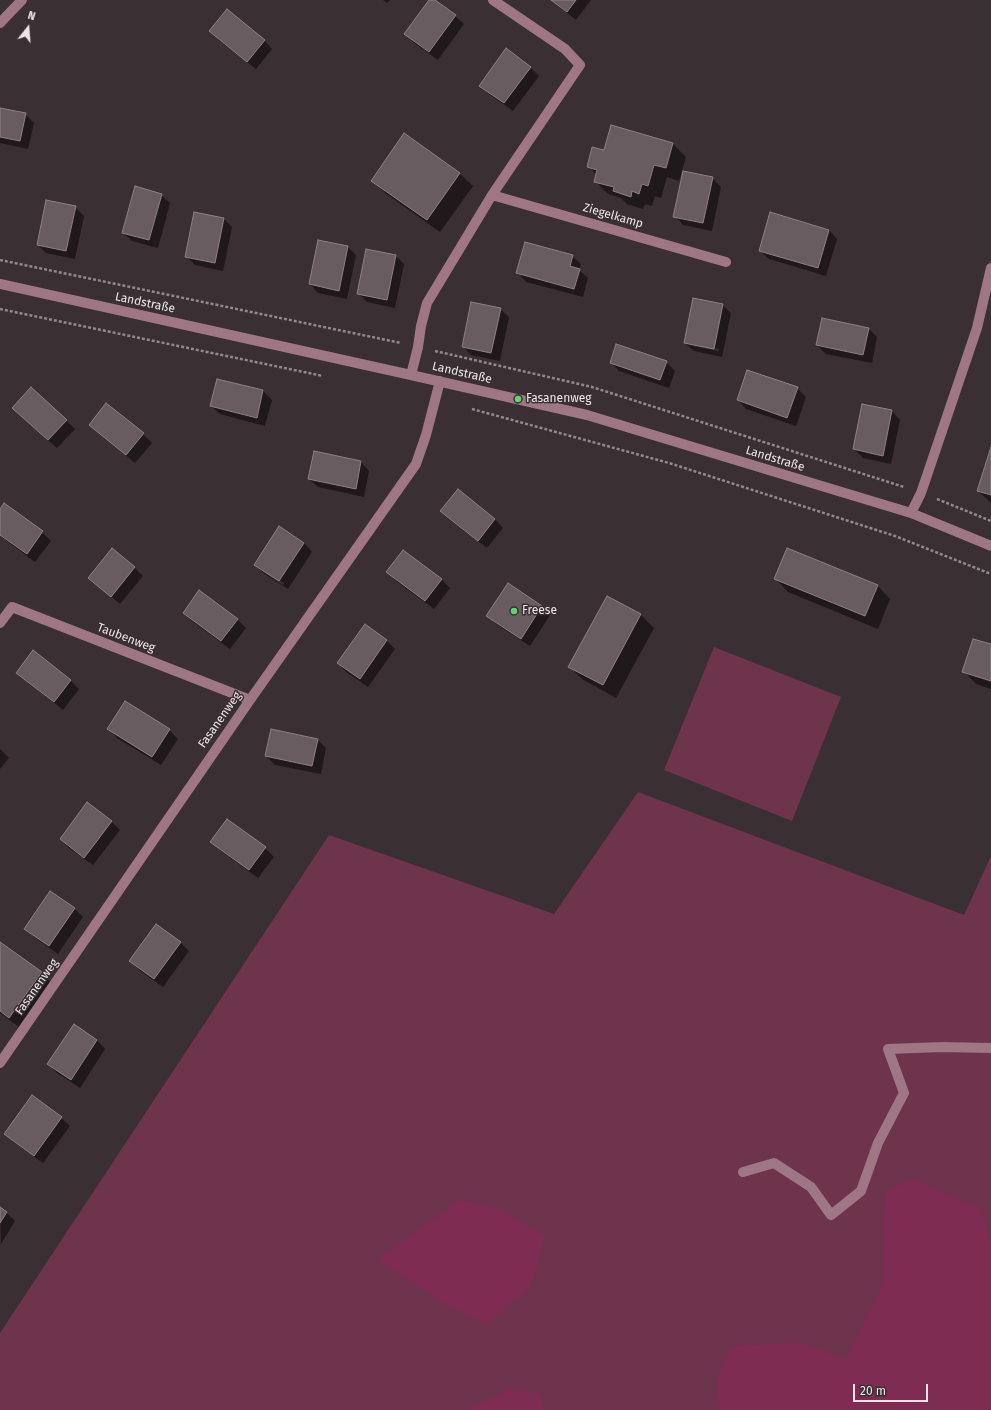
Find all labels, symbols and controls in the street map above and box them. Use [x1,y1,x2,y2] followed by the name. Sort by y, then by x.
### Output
[8,8,48,48] north arrow
[26,9,37,23] text: N
[581,201,645,231] street label: Ziegelkamp
[114,290,176,316] street label: Landstraße
[431,359,493,387] street label: Landstraße
[526,392,592,406] place label: Fasanenweg
[513,394,523,404] marker: Fasanenweg
[744,443,806,475] street label: Landstraße
[522,604,557,618] place label: Freese
[509,606,519,616] marker: Freese
[95,620,157,656] street label: Taubenweg
[195,689,245,751] street label: Fasanenweg
[12,956,62,1018] street label: Fasanenweg
[855,1376,930,1402] scale bar
[860,1384,886,1398] text: 20 m

